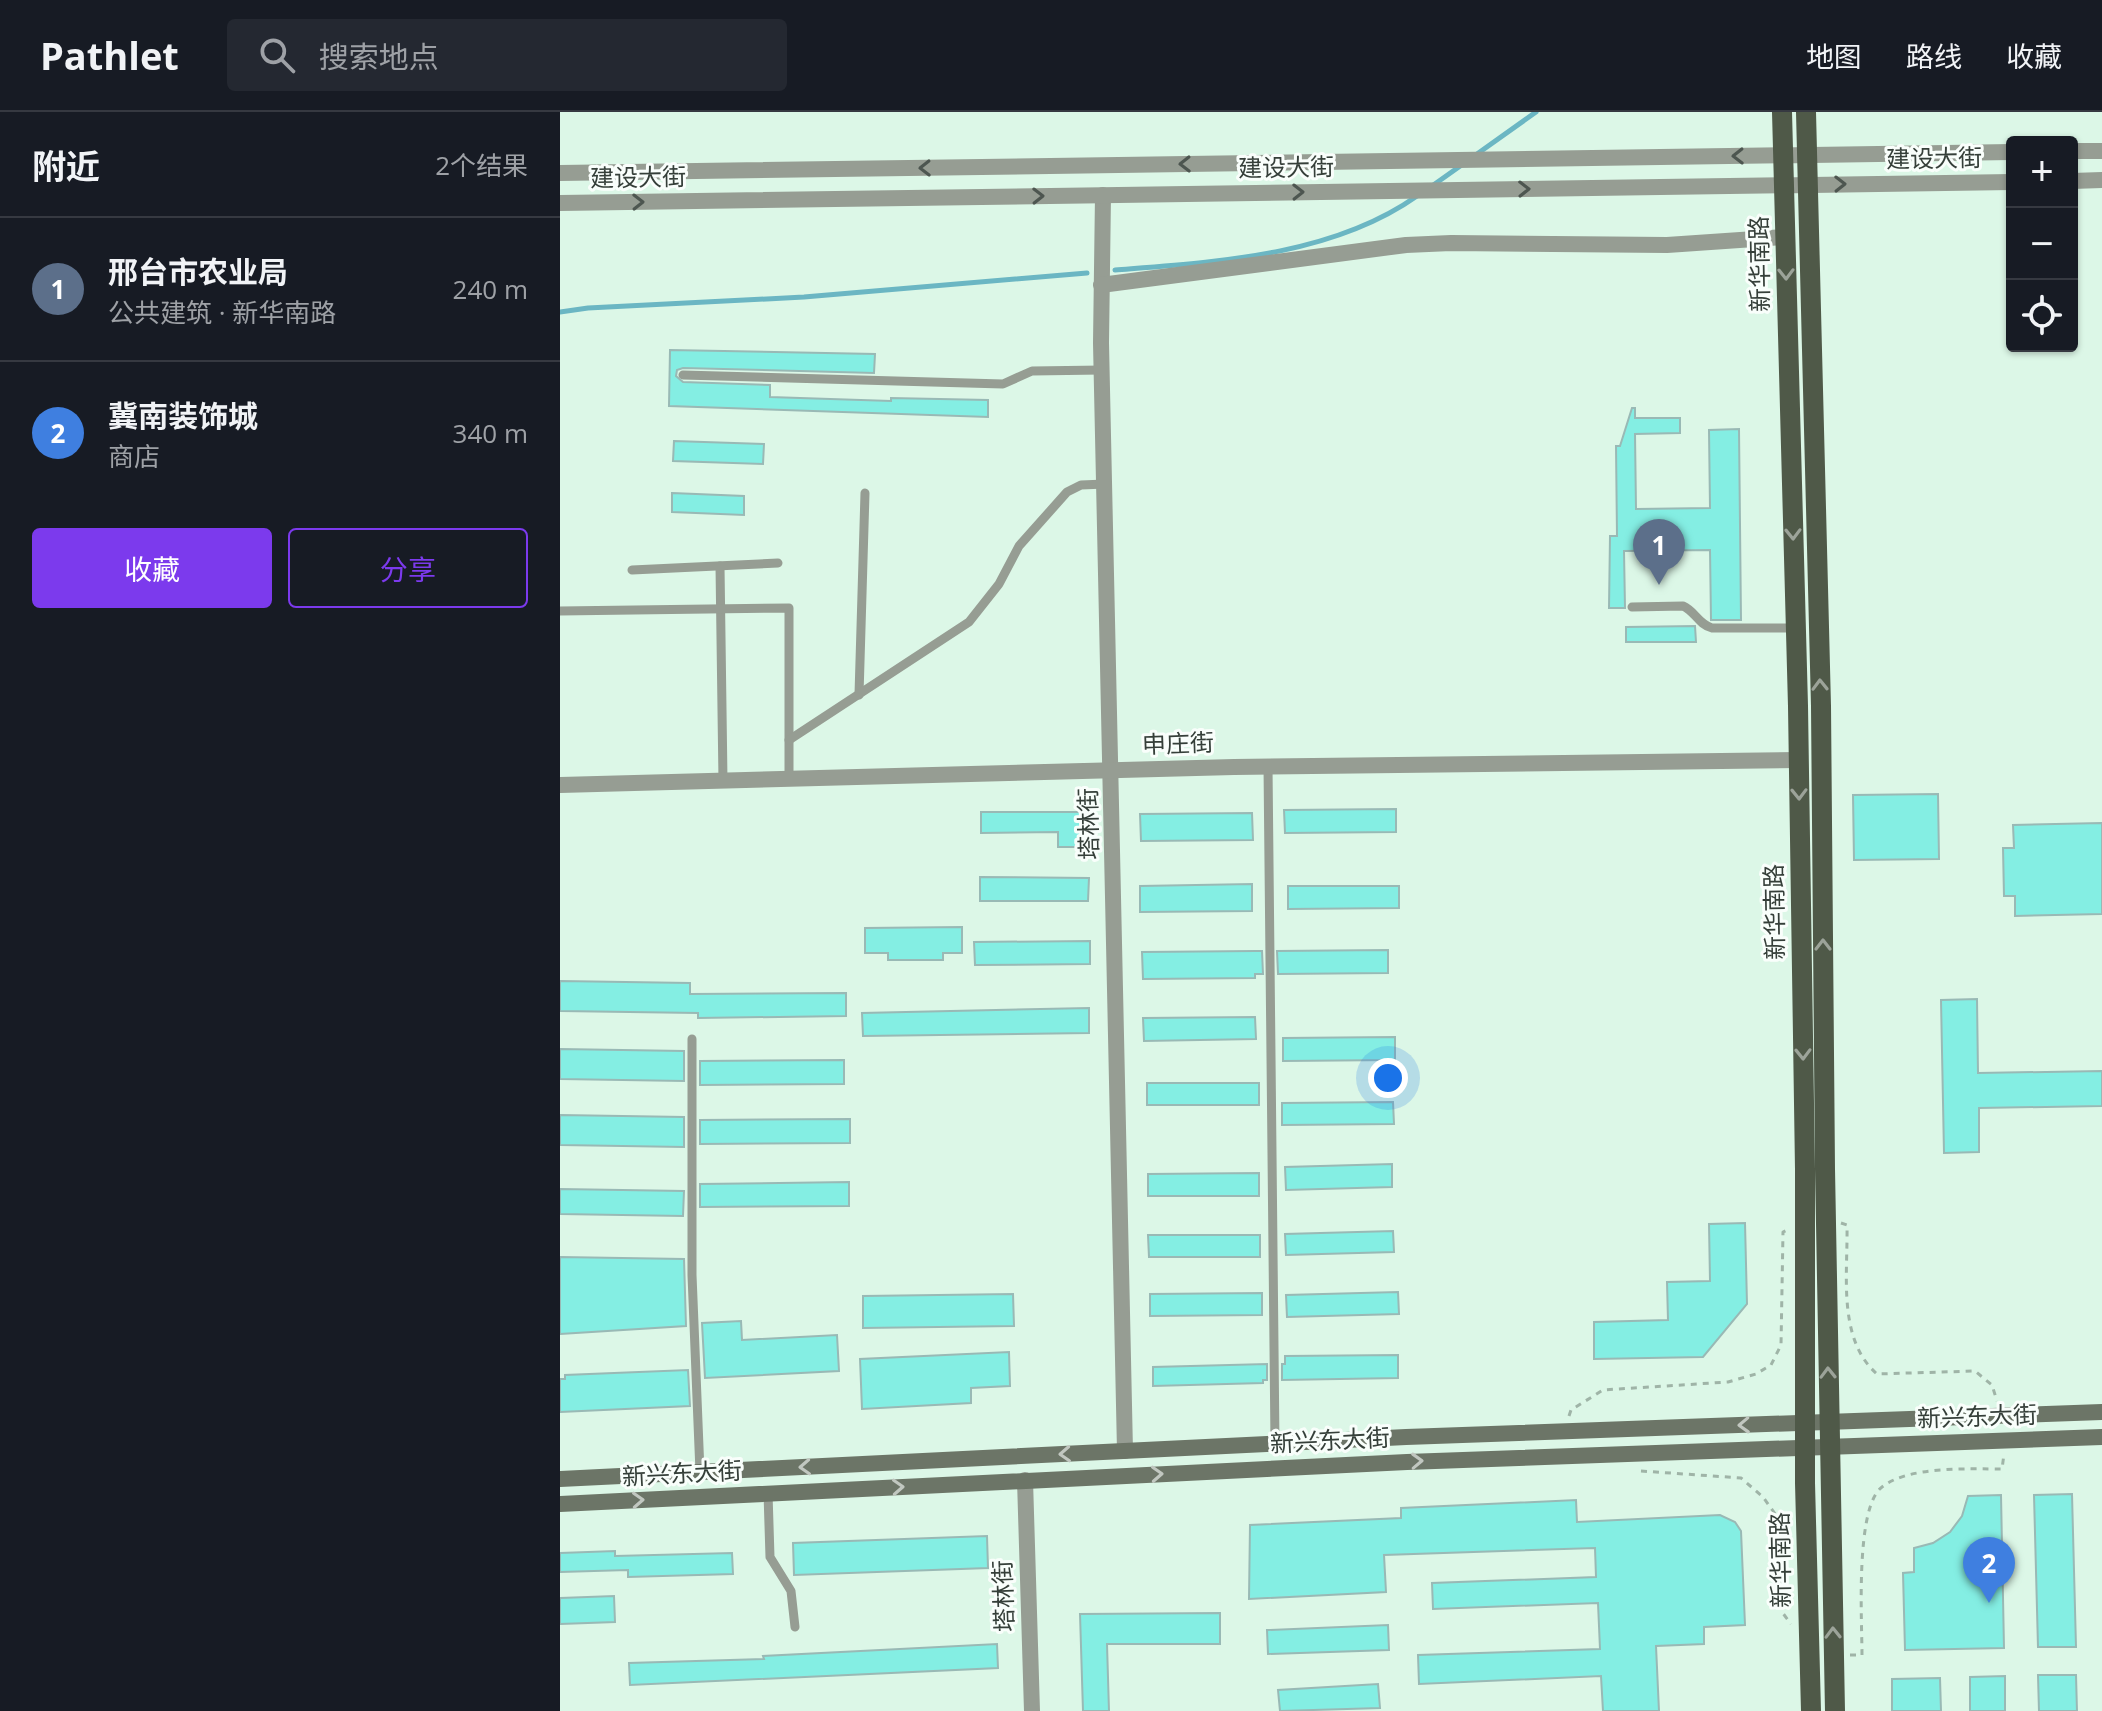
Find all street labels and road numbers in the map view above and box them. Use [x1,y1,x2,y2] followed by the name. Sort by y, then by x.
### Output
[1886,140,1982,175] street label: 建设大街
[1238,149,1334,184] street label: 建设大街
[590,159,686,194] street label: 建设大街
[1741,216,1776,312] street label: 新华南路
[1141,725,1215,760] street label: 申庄街
[1070,788,1105,860] street label: 塔林街
[1756,864,1791,960] street label: 新华南路
[1916,1397,2037,1434] street label: 新兴东大街
[1269,1420,1391,1459] street label: 新兴东大街
[621,1453,743,1492] street label: 新兴东大街
[1762,1512,1797,1608] street label: 新华南路
[985,1559,1020,1633] street label: 塔林街

